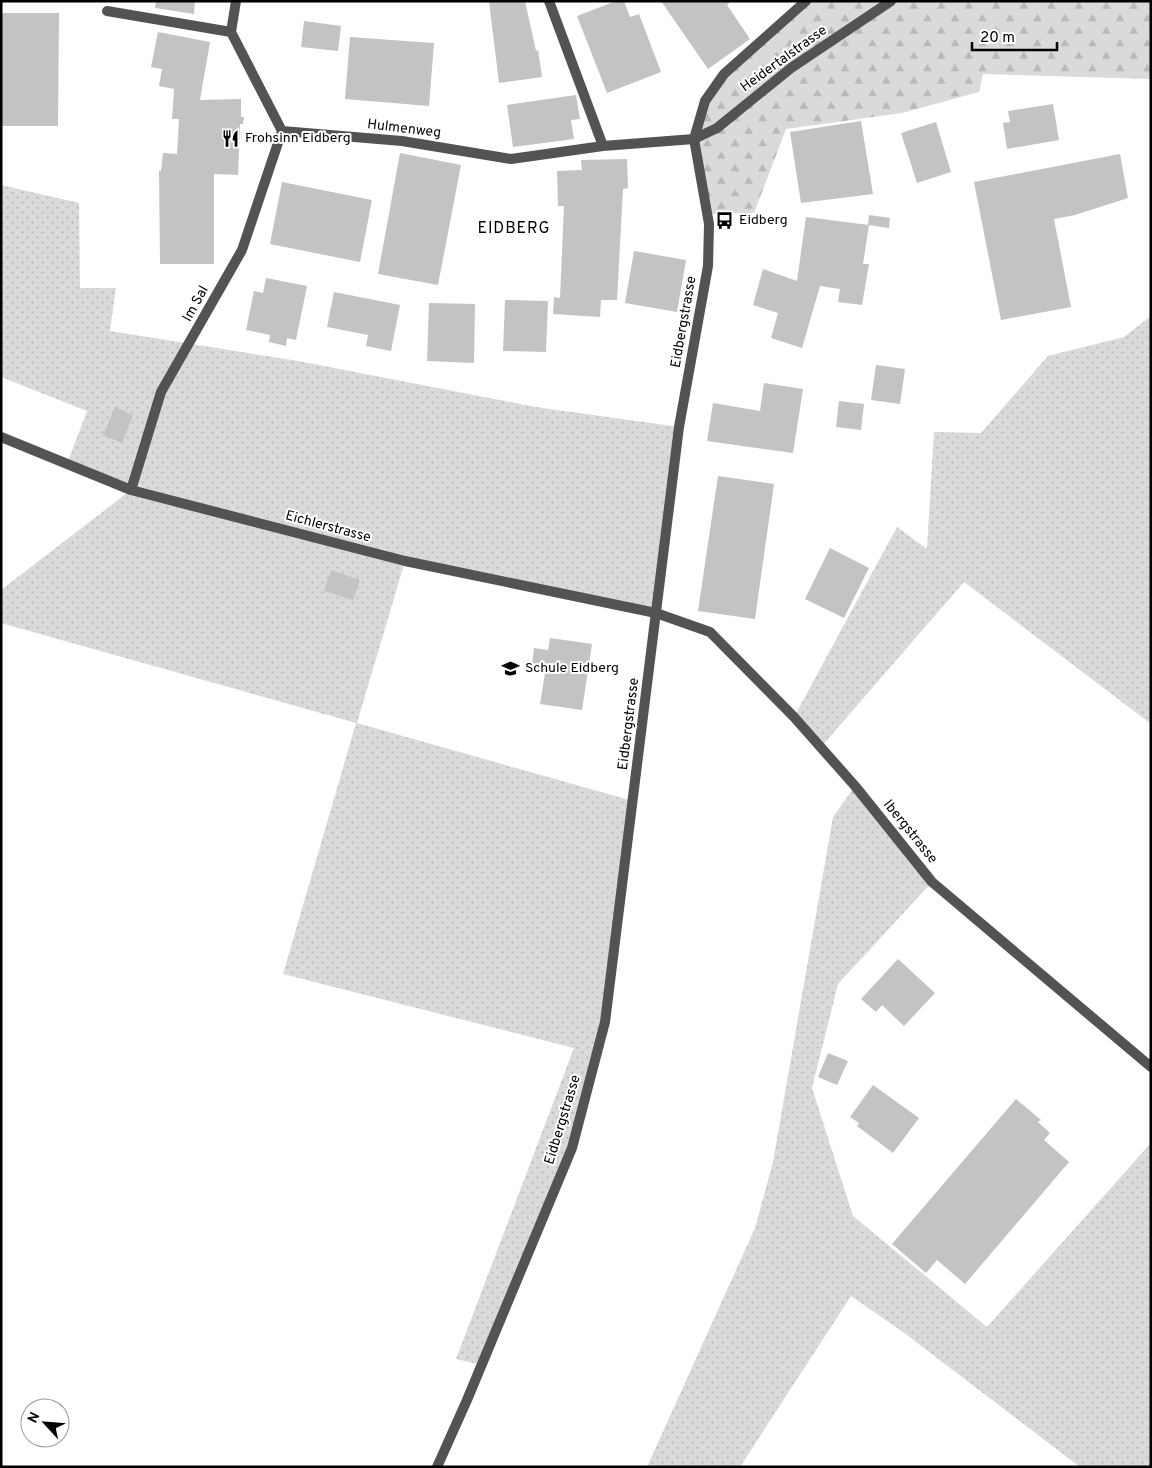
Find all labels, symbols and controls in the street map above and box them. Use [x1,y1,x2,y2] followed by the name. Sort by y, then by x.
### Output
[972,20,1057,52] scale bar
[738,22,830,96] street label: Heidertalstrasse
[980,29,1015,48] text: 20 m
[366,116,442,142] street label: Hulmenweg
[221,128,241,148] restaurant icon: Frohsinn Eidberg
[245,130,351,147] place label: Frohsinn Eidberg
[715,210,735,230] bus stop icon: Eidberg
[739,212,788,229] place label: Eidberg
[477,219,551,239] district label: EIDBERG
[668,275,700,369] street label: Eidbergstrasse
[179,283,213,325] street label: Im Sal
[283,507,373,547] street label: Eichlerstrasse
[501,658,521,678] school or university icon: Schule Eidberg
[525,660,619,677] place label: Schule Eidberg
[615,677,643,771] street label: Eidbergstrasse
[879,797,941,867] street label: Ibergstrasse
[541,1073,585,1167] street label: Eidbergstrasse
[20,1398,70,1448] north arrow
[25,1410,45,1426] text: N

